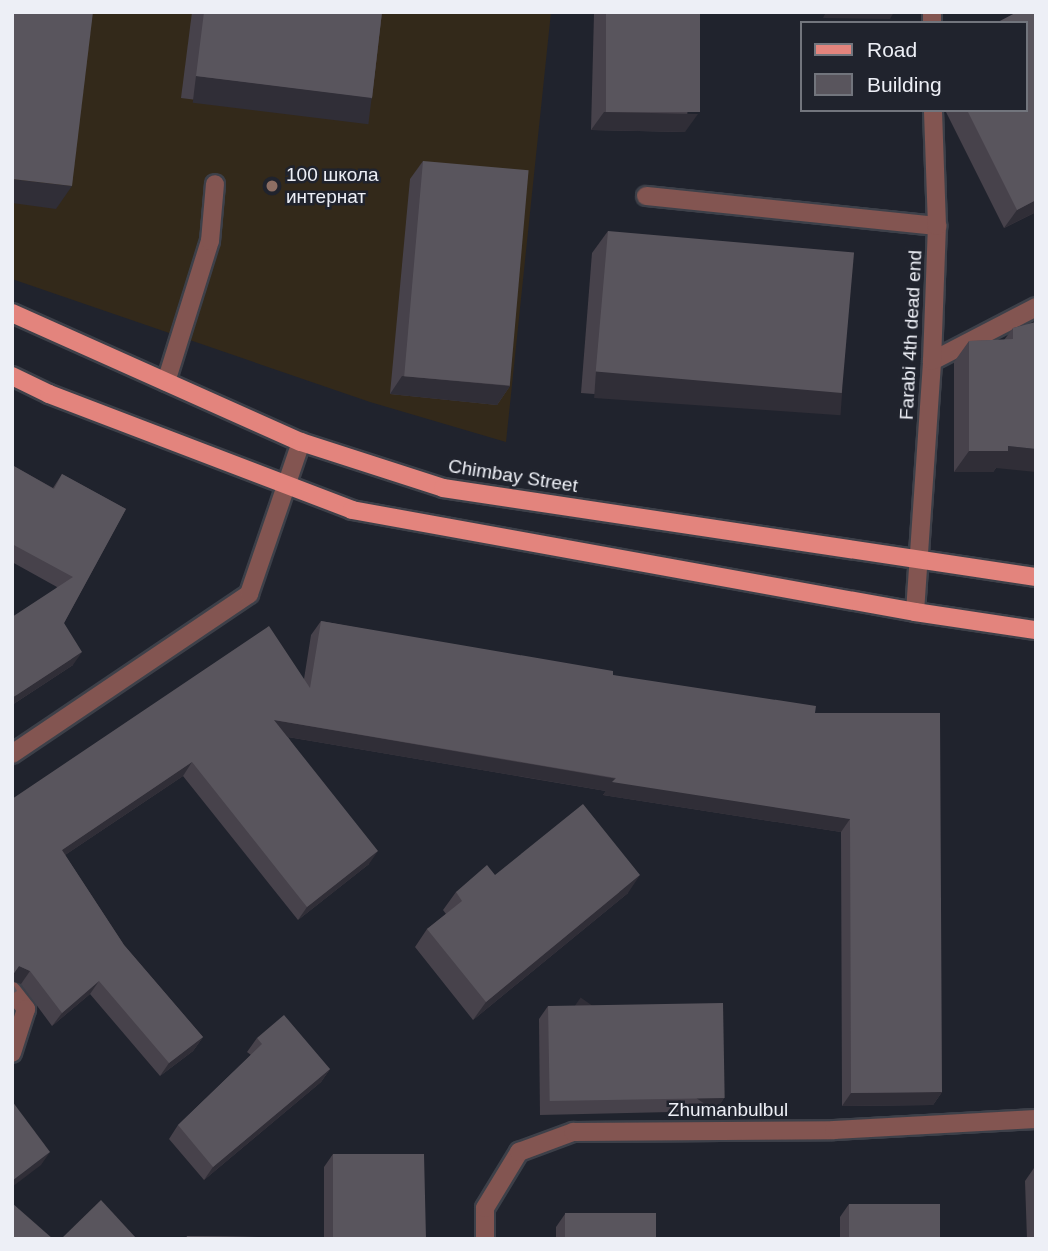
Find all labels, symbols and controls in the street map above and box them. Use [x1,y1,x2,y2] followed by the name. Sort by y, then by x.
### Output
[800,21,1027,112] legend
[867,38,917,61] text: Road
[867,73,942,96] text: Building
[286,164,379,208] place label: 100 школа интернат
[264,178,280,194] marker: 100 школа интернат
[895,249,927,421] street label: Farabi 4th dead end
[447,454,579,498] street label: Chimbay Street
[668,1099,788,1121] street label: Zhumanbulbul

